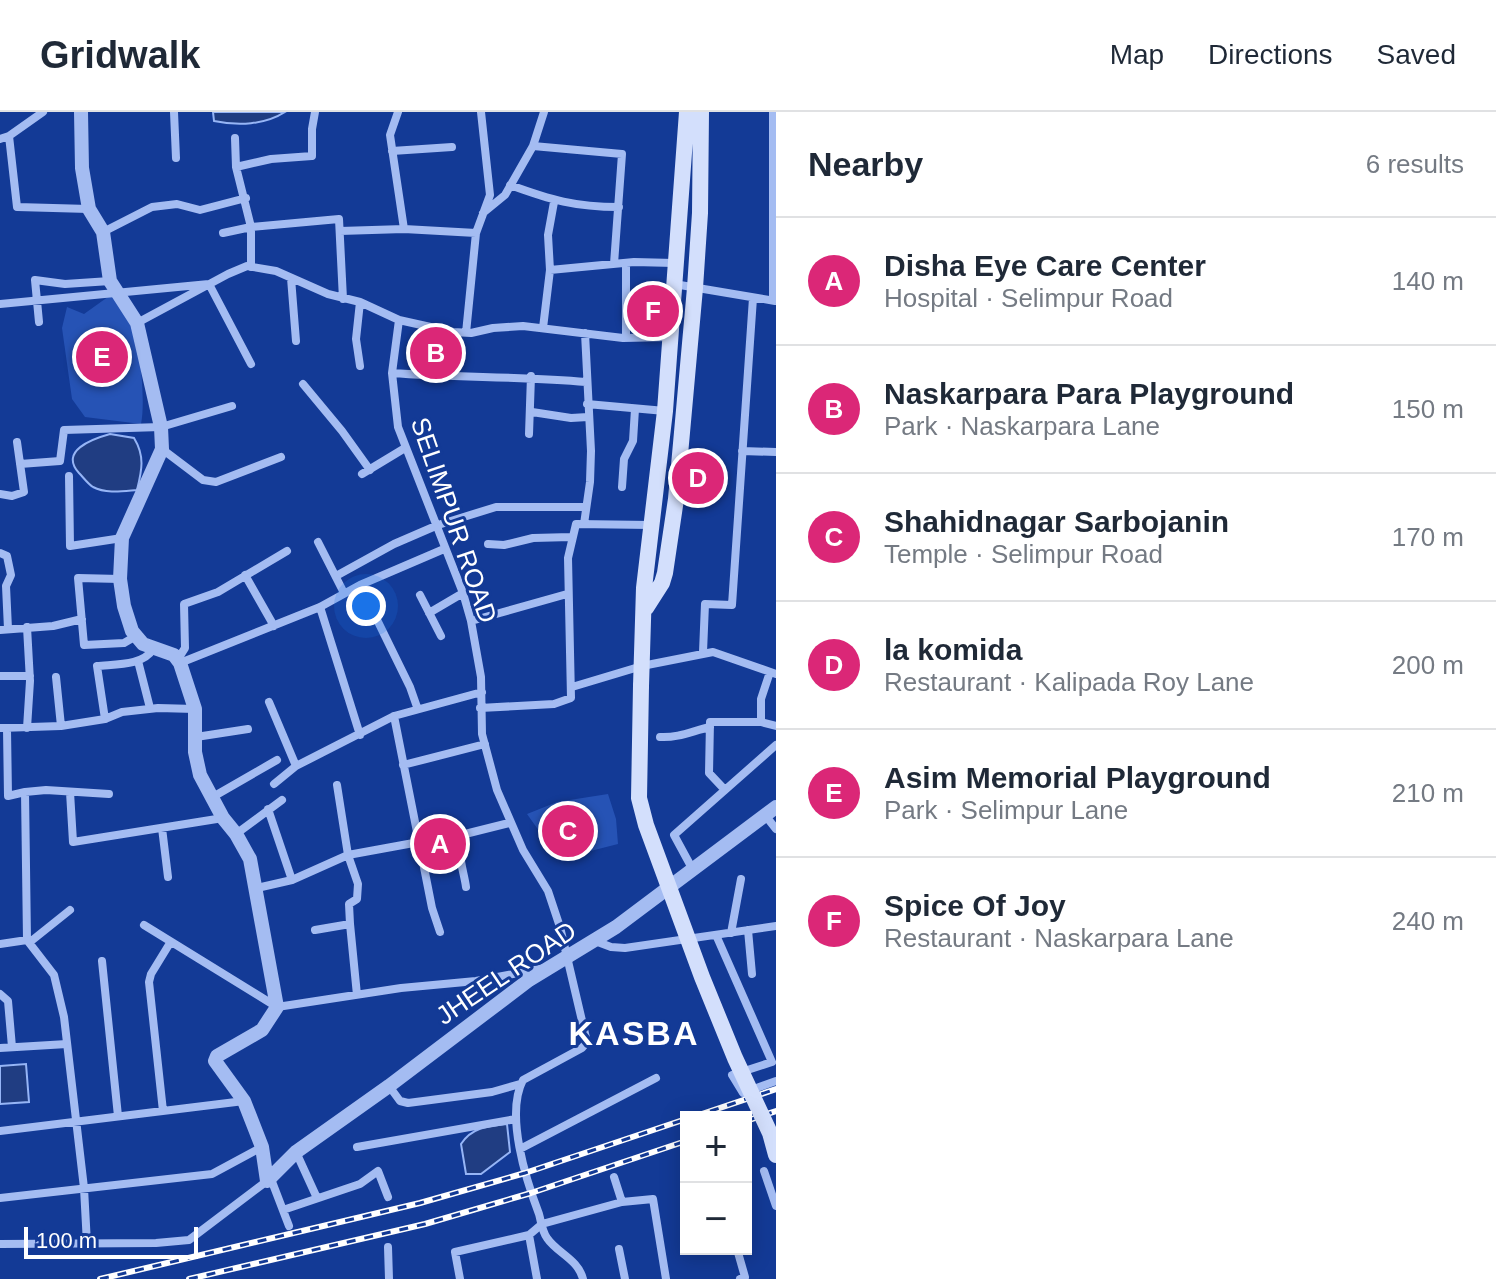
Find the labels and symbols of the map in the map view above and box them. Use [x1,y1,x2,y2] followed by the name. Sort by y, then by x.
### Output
[627,281,679,341] pin: F
[410,323,462,383] pin: B
[76,327,128,387] pin: E
[405,413,503,627] street label: SELIMPUR ROAD
[672,448,724,508] pin: D
[346,586,386,626] your location
[542,801,594,861] pin: C
[414,814,466,874] pin: A
[430,915,582,1031] street label: JHEEL ROAD
[569,1014,699,1052] district label: KASBA
[24,1223,198,1259] scale bar

